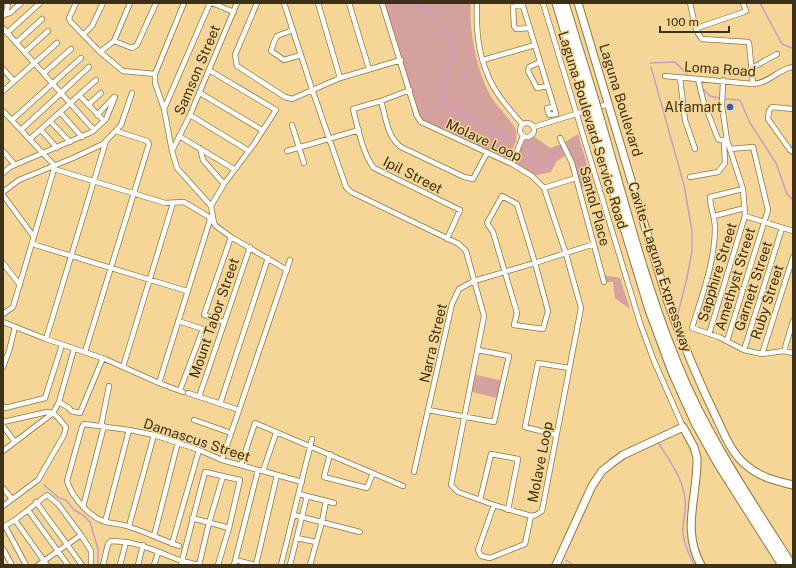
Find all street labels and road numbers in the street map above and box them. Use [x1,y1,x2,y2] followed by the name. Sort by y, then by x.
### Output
[171,22,223,118] street label: Samson Street
[555,29,631,231] street label: Laguna Boulevard Service Road
[596,42,646,158] street label: Laguna Boulevard
[683,59,757,79] street label: Loma Road
[443,115,525,165] street label: Molave Loop
[381,153,445,197] street label: Ipil Street
[577,164,613,248] street label: Santol Place
[625,180,695,355] street label: Cavite–Laguna Expressway
[694,220,740,324] street label: Sapphire Street
[712,226,758,332] street label: Amethyst Street
[731,239,775,333] street label: Garnett Street
[186,256,242,380] street label: Mount Tabor Street
[747,263,787,341] street label: Ruby Street
[416,302,450,384] street label: Narra Street
[142,415,252,465] street label: Damascus Street
[524,420,556,504] street label: Molave Loop

